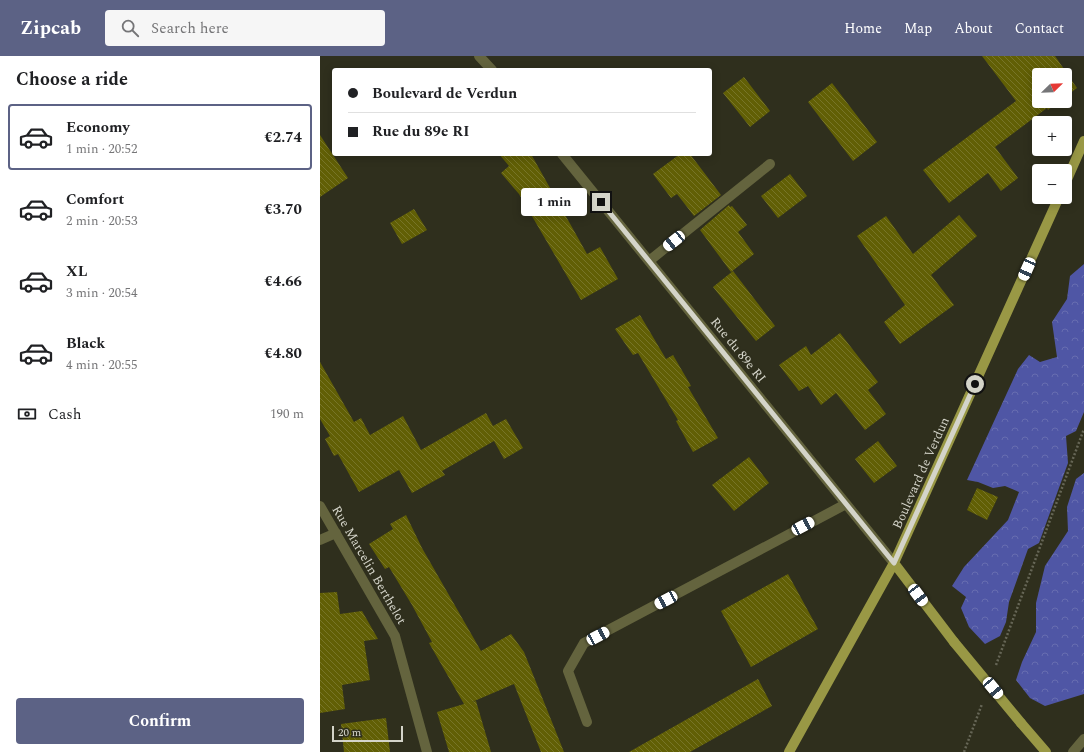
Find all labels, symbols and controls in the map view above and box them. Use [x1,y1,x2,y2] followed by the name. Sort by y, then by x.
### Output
[105,10,385,46] search box
[20,14,81,43] text: Zipcab
[119,17,141,39] icon: search
[151,17,229,40] text: Search here
[844,18,882,39] text: Home
[904,18,932,39] text: Map
[954,18,993,39] text: About
[1015,18,1064,39] text: Contact
[16,66,128,93] text: Choose a ride
[1032,68,1072,108] north arrow
[1032,68,1072,204] map controls
[372,82,517,105] text: Boulevard de Verdun
[66,116,130,139] text: Economy
[1032,116,1072,156] button: +
[18,119,54,155] icon: car
[372,120,469,143] text: Rue du 89e RI
[264,126,302,149] text: €2.74
[66,139,138,159] text: 1 min · 20:52
[1032,164,1072,204] button: −
[66,188,124,211] text: Comfort
[521,188,587,216] callout: 1 min
[18,191,54,227] icon: car
[537,192,571,212] text: 1 min
[592,193,610,211] route end
[264,198,302,221] text: €3.70
[66,211,138,231] text: 2 min · 20:53
[661,229,687,253] car
[1017,256,1037,282] car
[66,260,87,283] text: XL
[18,263,54,299] icon: car
[264,270,302,293] text: €4.66
[66,283,138,303] text: 3 min · 20:54
[705,313,771,387] street label: Rue du 89e RI
[66,332,105,355] text: Black
[18,335,54,371] icon: car
[264,342,302,365] text: €4.80
[66,355,138,375] text: 4 min · 20:55
[966,375,984,393] route start
[16,403,38,425] icon: cash
[48,403,81,426] text: Cash
[270,404,304,424] text: 190 m
[887,413,955,532] street label: Boulevard de Verdun
[327,502,412,629] street label: Rue Marcelin Berthelot
[790,515,816,537] car
[906,582,930,608] car
[653,589,679,611] car
[585,625,611,647] car
[981,675,1005,701] car
[16,698,304,744] button: Confirm
[332,724,403,743] scale bar
[338,724,361,741] text: 20 m

